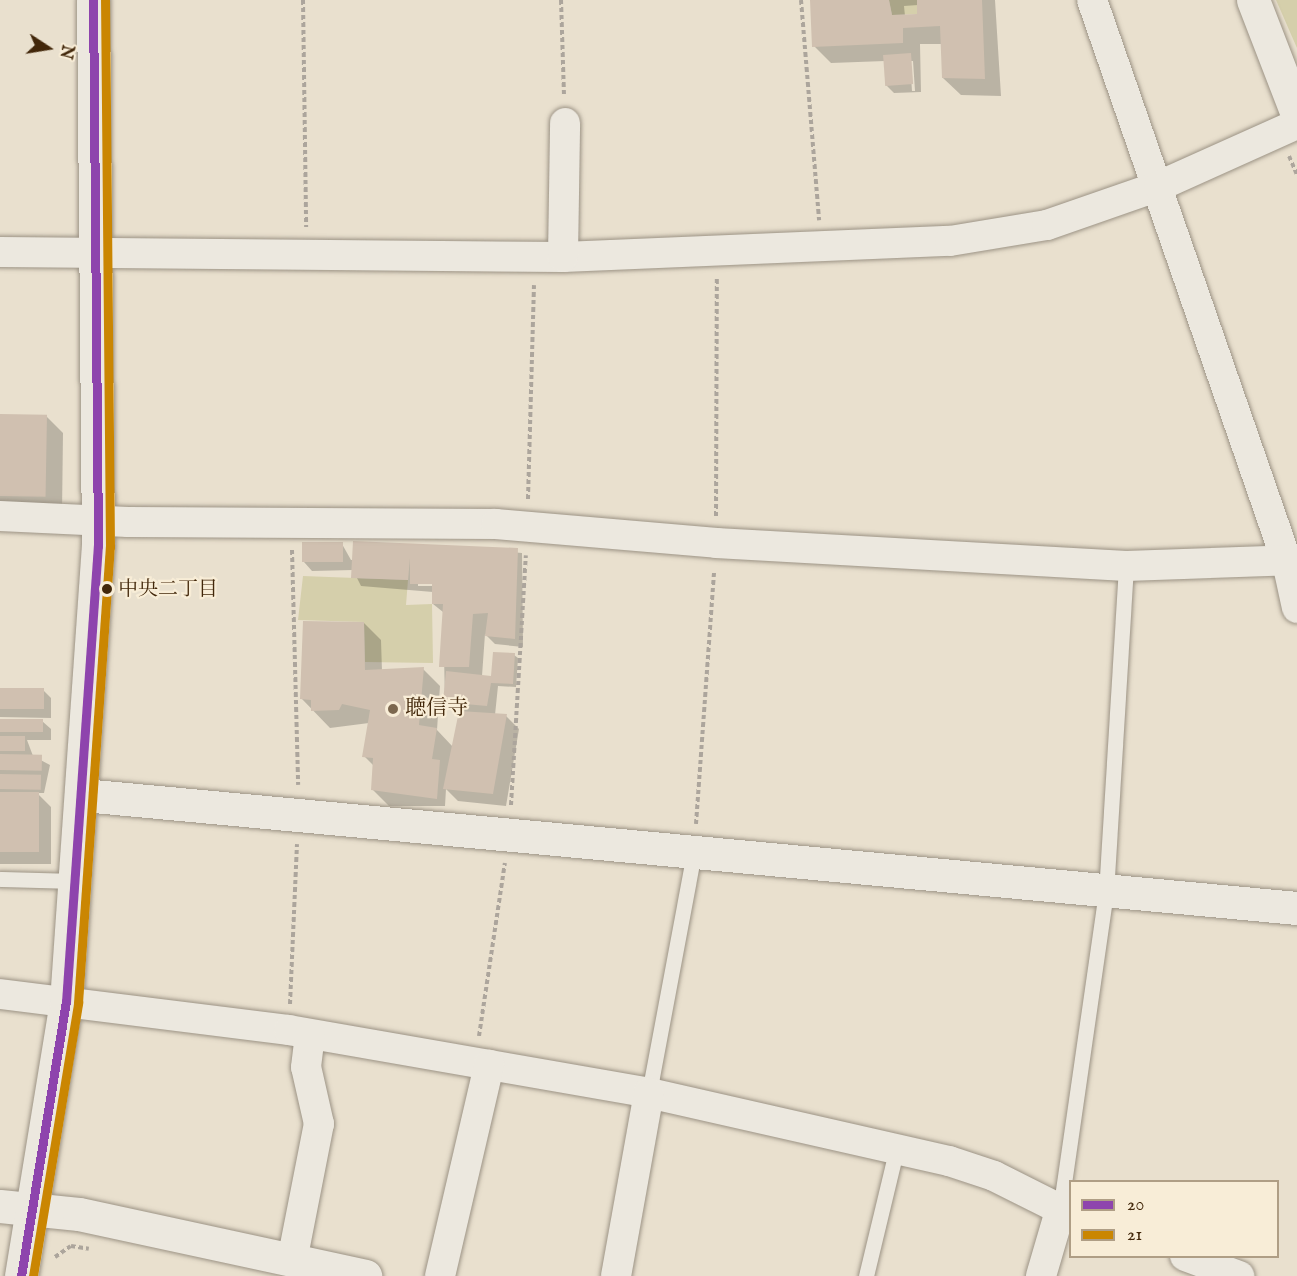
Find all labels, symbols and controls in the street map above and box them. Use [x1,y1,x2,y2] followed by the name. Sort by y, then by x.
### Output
[18,18,78,78] north arrow
[54,43,77,61] text: N
[118,577,218,601] place label: 中央二丁目
[101,583,113,595] marker: 中央二丁目
[405,696,468,722] place label: 聴信寺
[386,702,400,716] marker: 聴信寺
[1069,1180,1279,1258] legend
[1127,1194,1144,1217] text: 20
[1127,1224,1142,1247] text: 21

